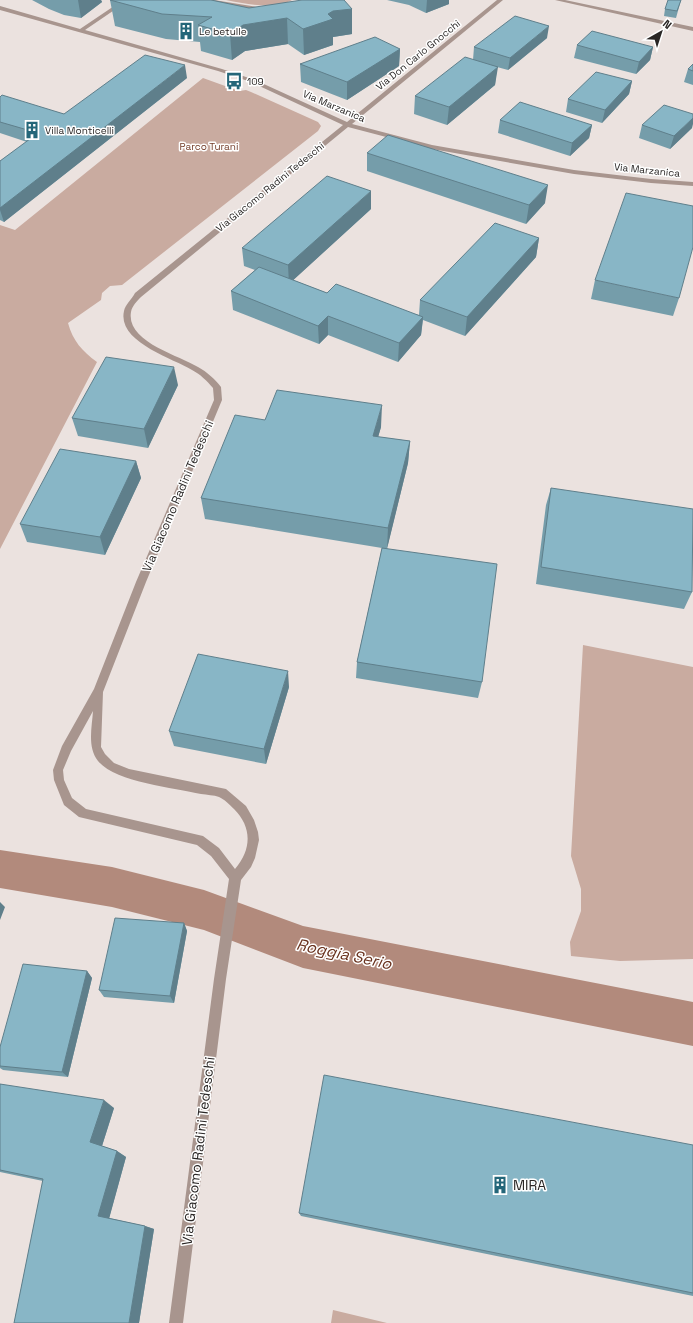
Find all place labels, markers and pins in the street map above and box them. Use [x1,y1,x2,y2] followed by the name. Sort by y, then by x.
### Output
[176,21,196,41] building icon: Le betulle
[199,25,247,38] place label: Le betulle
[224,71,244,91] bus stop icon: 109
[247,75,264,88] place label: 109
[22,120,42,140] building icon: Villa Monticelli
[45,124,114,137] place label: Villa Monticelli
[490,1175,510,1195] building icon: MIRA
[513,1176,546,1194] place label: MIRA

